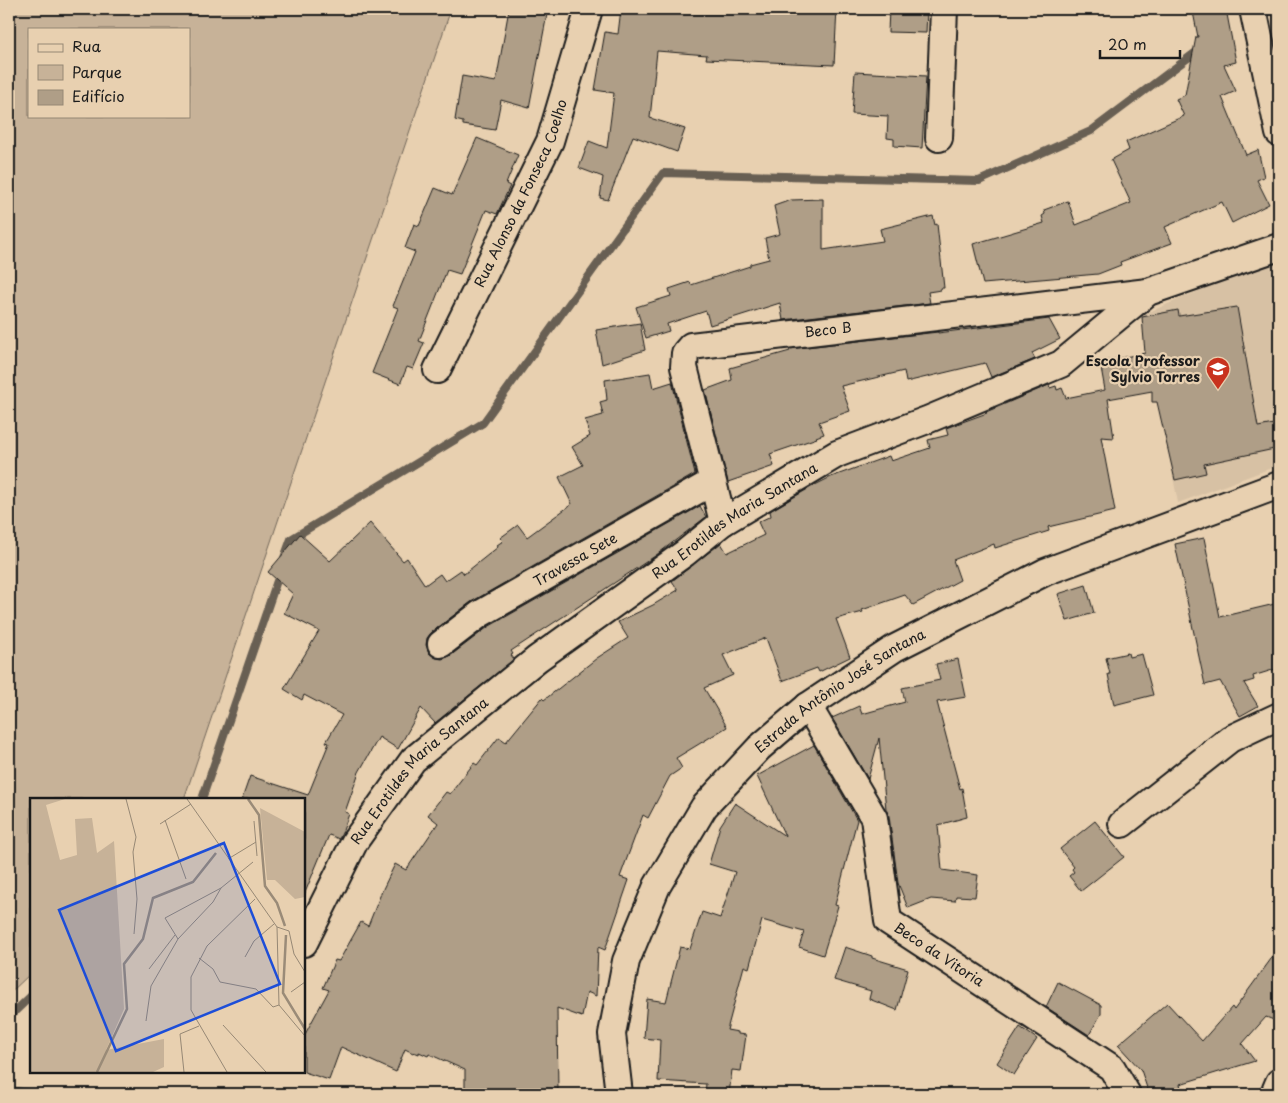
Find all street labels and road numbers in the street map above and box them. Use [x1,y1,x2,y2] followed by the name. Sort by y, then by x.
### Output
[469,96,572,291] street label: Rua Alonso da Fonseca Coelho
[803,316,853,343] street label: Beco B
[647,457,821,584] street label: Rua Erotildes Maria Santana
[529,527,621,591] street label: Travessa Sete
[750,623,929,758] street label: Estrada Antônio José Santana
[345,692,493,848] street label: Rua Erotildes Maria Santana
[890,917,989,992] street label: Beco da Vitoria

